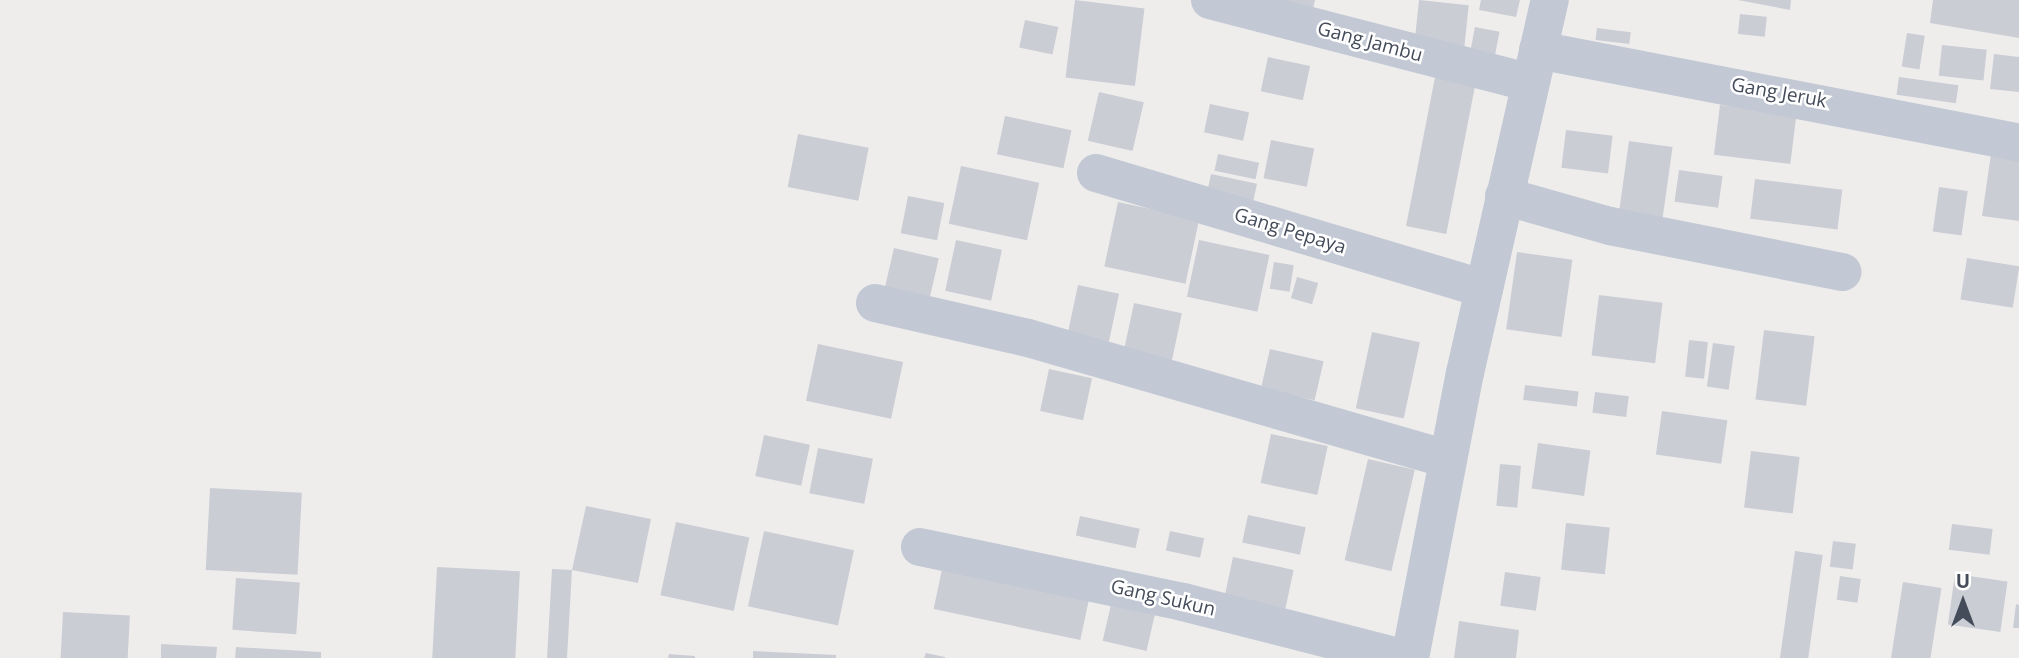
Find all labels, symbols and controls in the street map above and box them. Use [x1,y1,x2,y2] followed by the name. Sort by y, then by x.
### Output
[1315,17,1425,67] street label: Gang Jambu
[1730,73,1828,113] street label: Gang Jeruk
[1231,203,1349,259] street label: Gang Pepaya
[1928,567,1998,637] north arrow
[1956,568,1970,594] text: U
[1108,575,1218,621] street label: Gang Sukun

